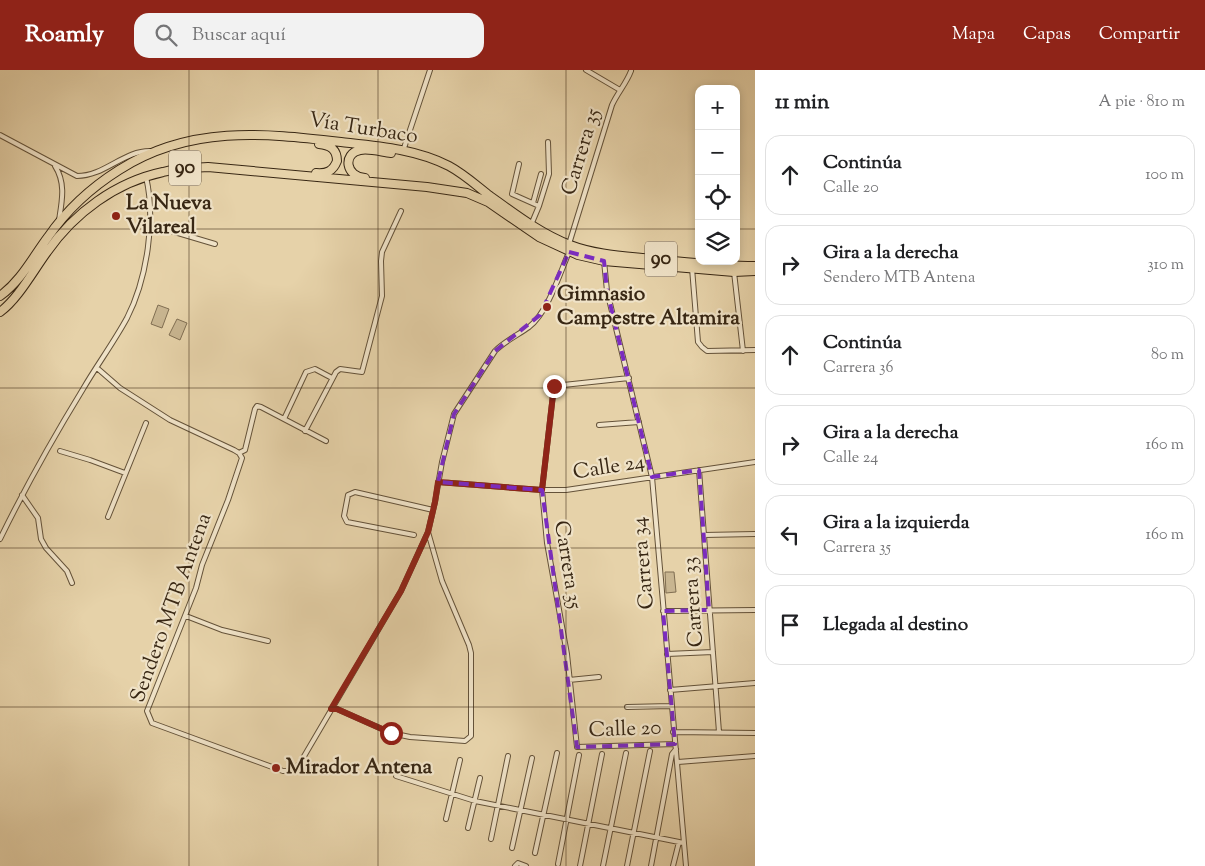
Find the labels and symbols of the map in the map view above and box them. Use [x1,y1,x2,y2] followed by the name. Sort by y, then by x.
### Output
[555,105,609,199] street label: Carrera 35
[306,106,420,152] street label: Vía Turbaco
[169,150,201,186] road number: 90
[126,189,212,243] place label: La Nueva Vilareal
[110,210,122,222] marker: La Nueva Vilareal
[645,242,677,276] road number: 90
[557,280,740,334] place label: Gimnasio Campestre Altamira
[541,301,553,313] marker: Gimnasio Campestre Altamira
[543,375,566,398] route end
[571,448,647,488] street label: Calle 24
[124,509,220,707] street label: Sendero MTB Antena
[625,516,663,610] street label: Carrera 34
[545,519,589,611] street label: Carrera 35
[676,556,712,648] street label: Carrera 33
[588,714,662,746] street label: Calle 20
[380,722,403,745] route start
[286,753,433,783] place label: Mirador Antena
[270,762,282,774] marker: Mirador Antena

